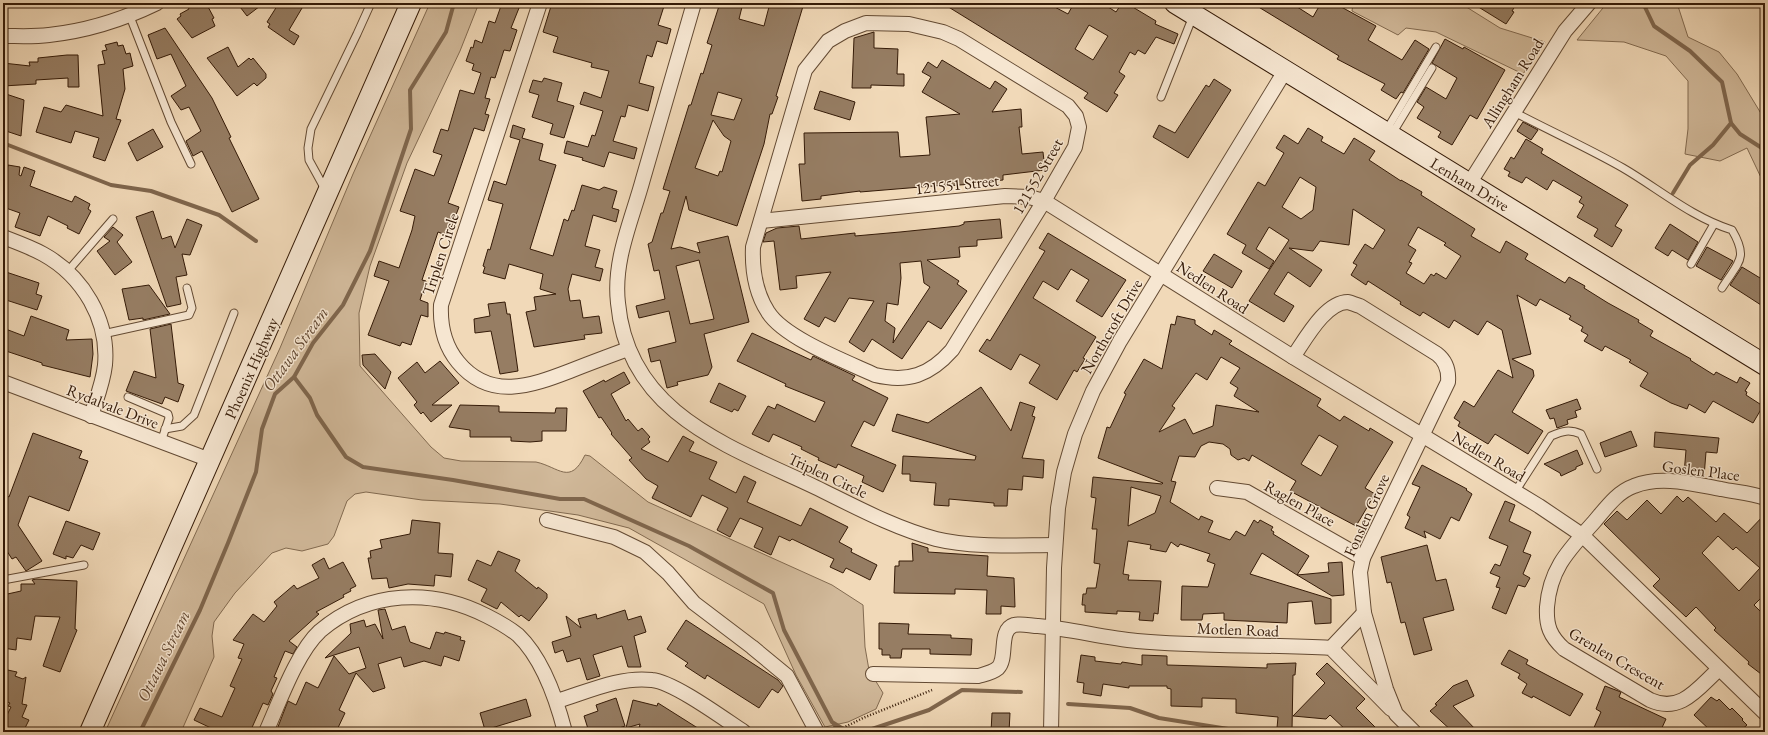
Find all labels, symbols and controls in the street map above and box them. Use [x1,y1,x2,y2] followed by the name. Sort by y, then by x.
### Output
[1476,34,1549,133] street label: Allingham Road
[1007,134,1068,218] street label: 121552 Street
[1426,153,1513,216] street label: Lenham Drive
[914,170,1000,199] street label: 121551 Street
[417,210,464,298] street label: Triplen Circle
[1173,256,1254,319] street label: Nedlen Road
[1076,275,1147,378] street label: Northcroft Drive
[257,302,333,396] water label: Ottawa Stream
[220,313,284,422] street label: Phoenix Highway
[64,379,162,434] street label: Rydalvale Drive
[1448,426,1530,487] street label: Nedlen Road
[785,448,871,503] street label: Triplen Circle
[1661,455,1741,486] street label: Goslen Place
[1339,471,1394,560] street label: Fonslen Grove
[1261,475,1339,532] street label: Raglen Place
[131,607,195,705] water label: Ottawa Stream
[1197,618,1280,641] street label: Motlen Road
[1565,622,1669,694] street label: Grenlen Crescent

